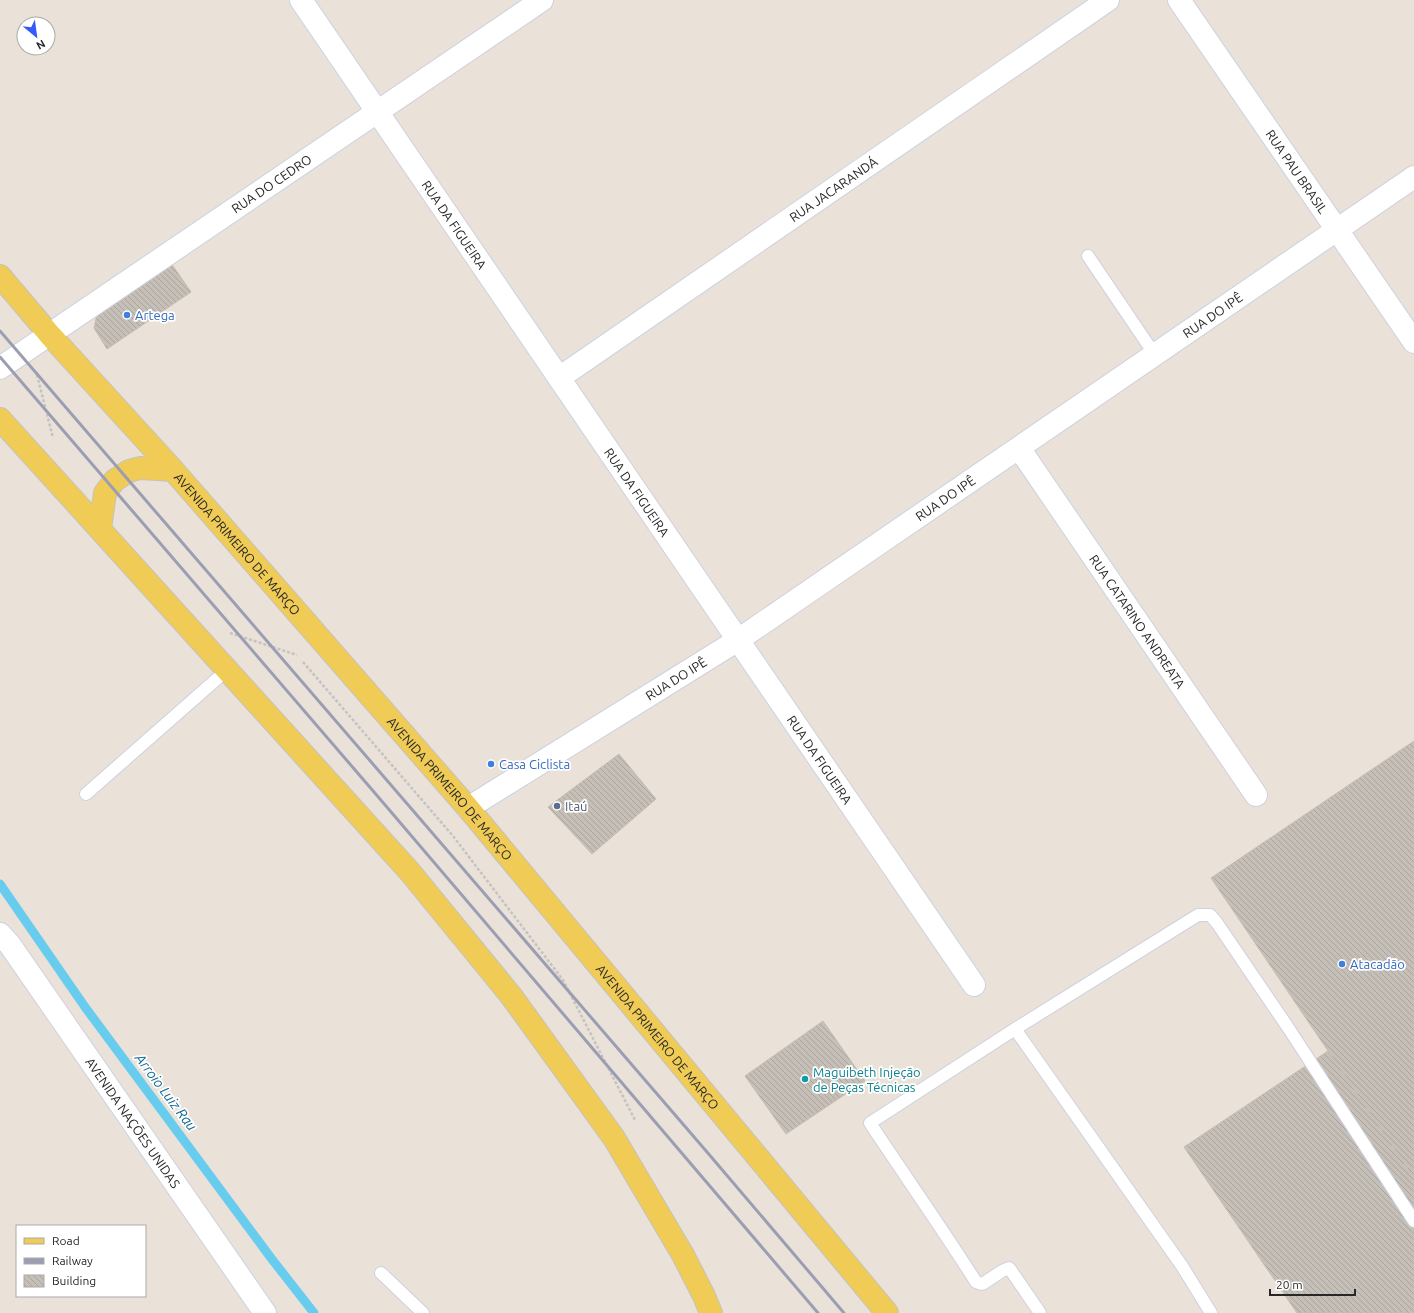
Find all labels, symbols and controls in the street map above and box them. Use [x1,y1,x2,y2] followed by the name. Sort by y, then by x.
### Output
[16,16,56,56] north arrow
[34,38,47,52] text: N
[1263,127,1331,216] street label: RUA PAU BRASIL
[229,152,314,216] street label: RUA DO CEDRO
[787,153,880,224] street label: RUA JACARANDÁ
[419,178,490,272] street label: RUA DA FIGUEIRA
[1180,290,1245,340] street label: RUA DO IPÊ
[135,308,175,322] place label: Artega
[122,310,132,320] marker: Artega
[602,445,673,540] street label: RUA DA FIGUEIRA
[172,470,303,618] street label: AVENIDA PRIMEIRO DE MARÇO
[913,473,978,523] street label: RUA DO IPÊ
[1087,552,1188,691] street label: RUA CATARINO ANDREATA
[643,654,709,703] street label: RUA DO IPÊ
[785,713,855,807] street label: RUA DA FIGUEIRA
[385,714,515,863] street label: AVENIDA PRIMEIRO DE MARÇO
[499,757,570,771] place label: Casa Ciclista
[486,759,496,769] marker: Casa Ciclista
[565,799,588,813] place label: Itaú
[552,801,562,811] marker: Itaú
[1350,957,1405,971] place label: Atacadão
[1337,959,1347,969] marker: Atacadão
[594,962,722,1112] street label: AVENIDA PRIMEIRO DE MARÇO
[131,1050,200,1134] water label: Arroio Luiz Rau
[83,1055,183,1191] street label: AVENIDA NAÇÕES UNIDAS
[813,1065,921,1094] place label: Maguibeth Injeção de Peças Técnicas
[800,1074,810,1084] marker: Maguibeth Injeção de Peças Técnicas
[16,1225,146,1297] legend
[52,1234,80,1247] text: Road
[52,1254,93,1267] text: Railway
[1270,1271,1355,1297] scale bar
[52,1274,96,1287] text: Building
[1276,1278,1303,1291] text: 20 m

